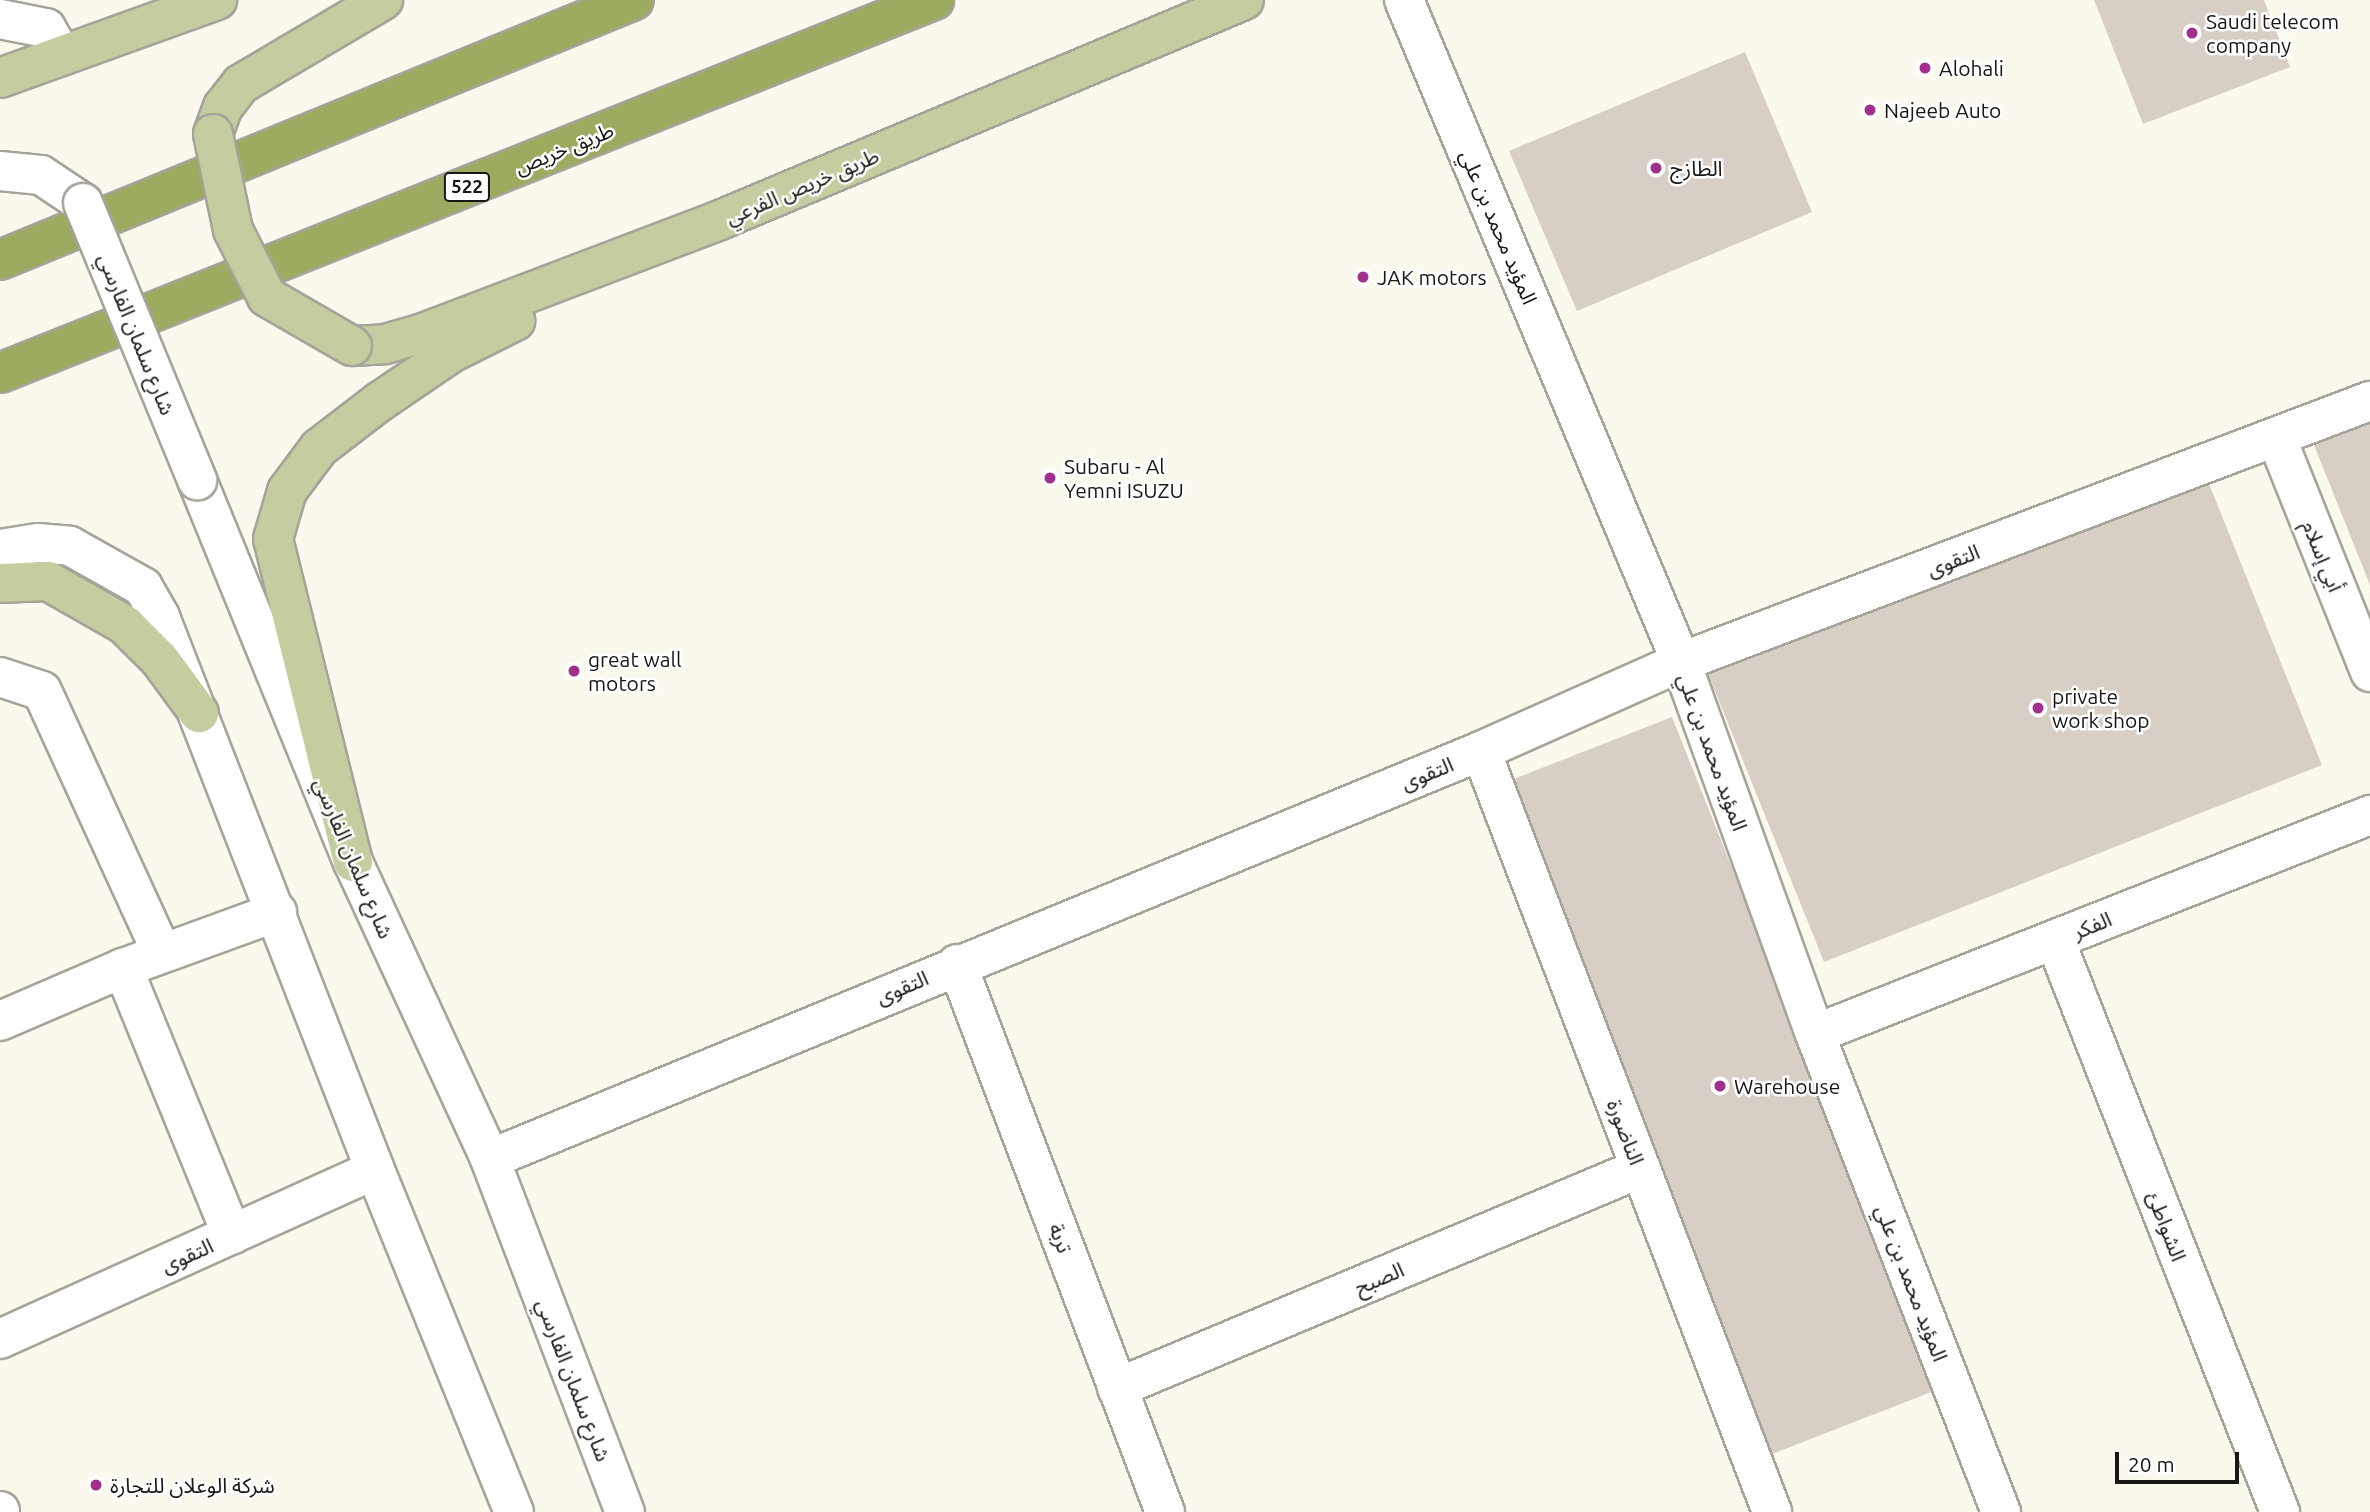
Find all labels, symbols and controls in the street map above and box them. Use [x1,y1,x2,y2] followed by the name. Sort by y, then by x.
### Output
[2206,8,2339,58] place label: Saudi telecom company
[2184,25,2200,41] marker: Saudi telecom company
[1939,55,2004,81] place label: Alohali
[1917,60,1933,76] marker: Alohali
[1884,97,2001,123] place label: Najeeb Auto
[1862,102,1878,118] marker: Najeeb Auto
[511,117,617,179] street label: طريق خريص
[722,142,882,230] street label: طريق خريص الفرعي
[1455,146,1543,308] street label: المؤيد محمد بن علي
[1670,155,1723,181] place label: الطازج
[1648,160,1664,176] marker: الطازج
[442,172,491,202] road number: 522
[93,250,181,418] street label: شارع سلمان الفارسي
[1377,264,1487,290] place label: JAK motors
[1355,269,1371,285] marker: JAK motors
[1064,453,1184,503] place label: Subaru - Al Yemni ISUZU
[1042,470,1058,486] marker: Subaru - Al Yemni ISUZU
[2297,517,2349,595] street label: أبي إسلام
[1923,538,1983,582] street label: التقوى
[588,646,682,696] place label: great wall motors
[566,663,582,679] marker: great wall motors
[1673,670,1753,834] street label: المؤيد محمد بن علي
[2052,683,2150,733] place label: private work shop
[2030,700,2046,716] marker: private work shop
[1397,751,1457,795] street label: التقوى
[309,774,399,942] street label: شارع سلمان الفارسي
[2069,906,2115,944] street label: الفكر
[872,965,932,1009] street label: التقوى
[1734,1073,1840,1099] place label: Warehouse
[1712,1078,1728,1094] marker: Warehouse
[1602,1096,1650,1168] street label: الناضورة
[2142,1187,2192,1265] street label: الشواطئ
[1871,1201,1953,1365] street label: المؤيد محمد بن علي
[1044,1220,1078,1256] street label: تربة
[157,1232,217,1278] street label: التقوى
[1351,1256,1407,1300] street label: الصبح
[531,1295,617,1465] street label: شارع سلمان الفارسي
[2118,1438,2242,1482] scale bar
[2128,1452,2175,1476] text: 20 m
[110,1472,275,1498] place label: شركة الوعلان للتجارة
[88,1477,104,1493] marker: شركة الوعلان للتجارة

